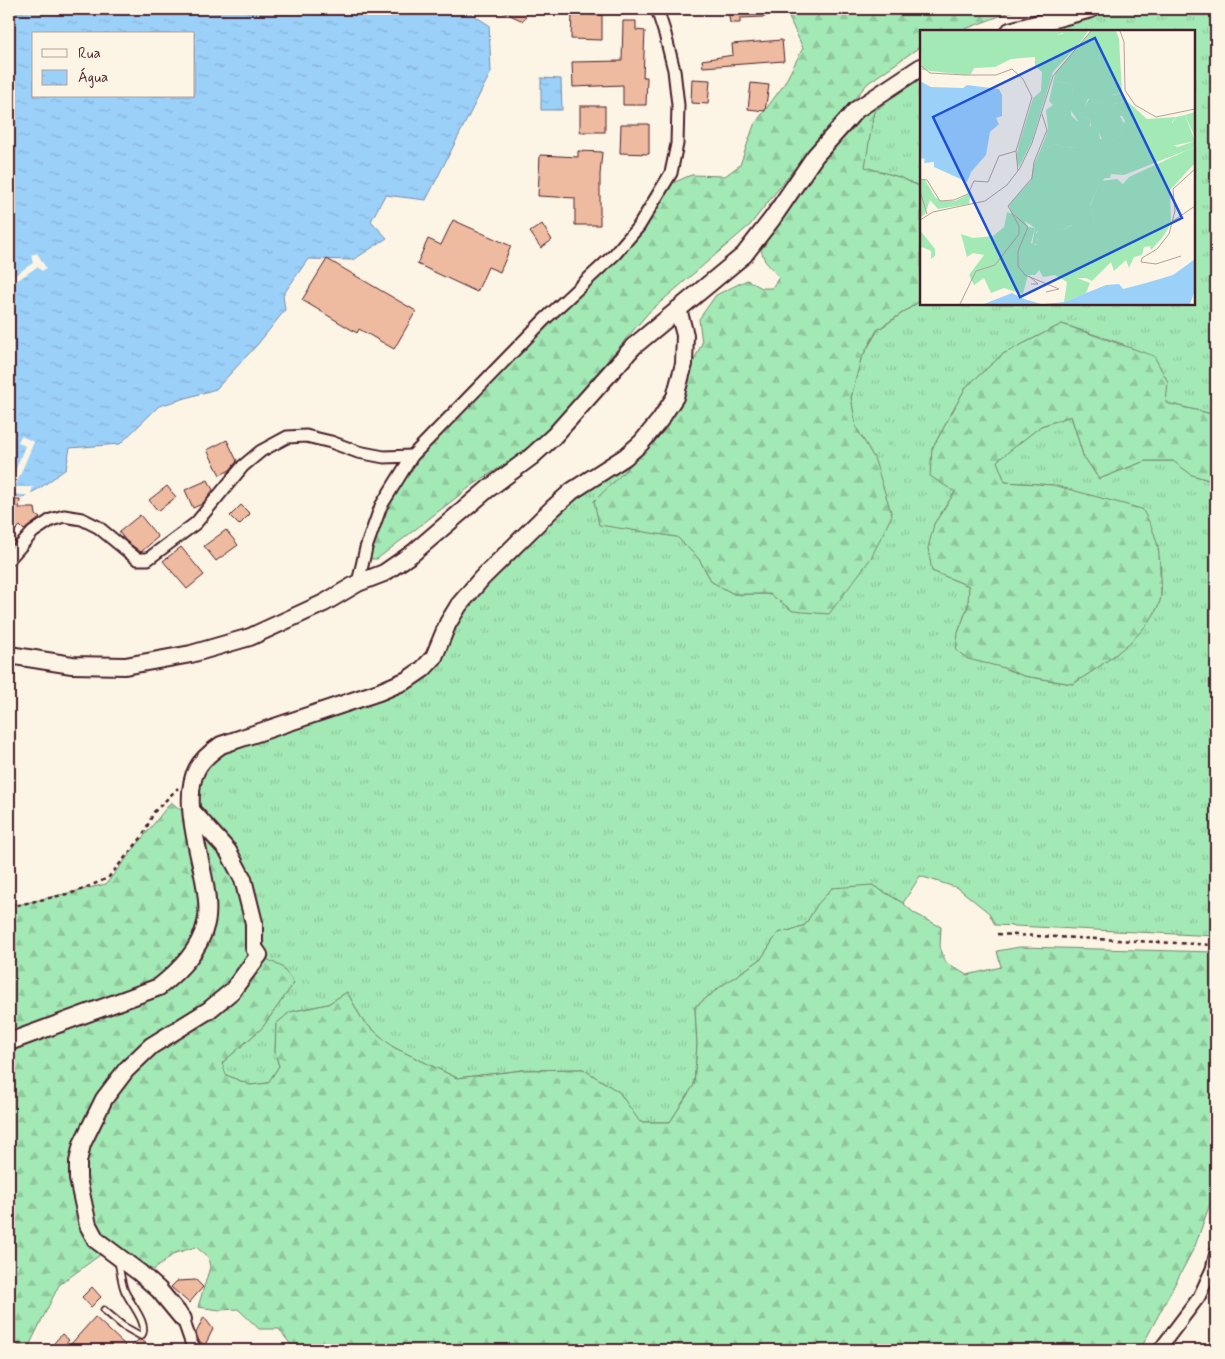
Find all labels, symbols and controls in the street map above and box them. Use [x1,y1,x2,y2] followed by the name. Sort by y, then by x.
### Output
[920,30,1195,305] inset map
[32,32,195,98] legend
[78,44,101,64] text: Rua
[78,67,108,88] text: Água

